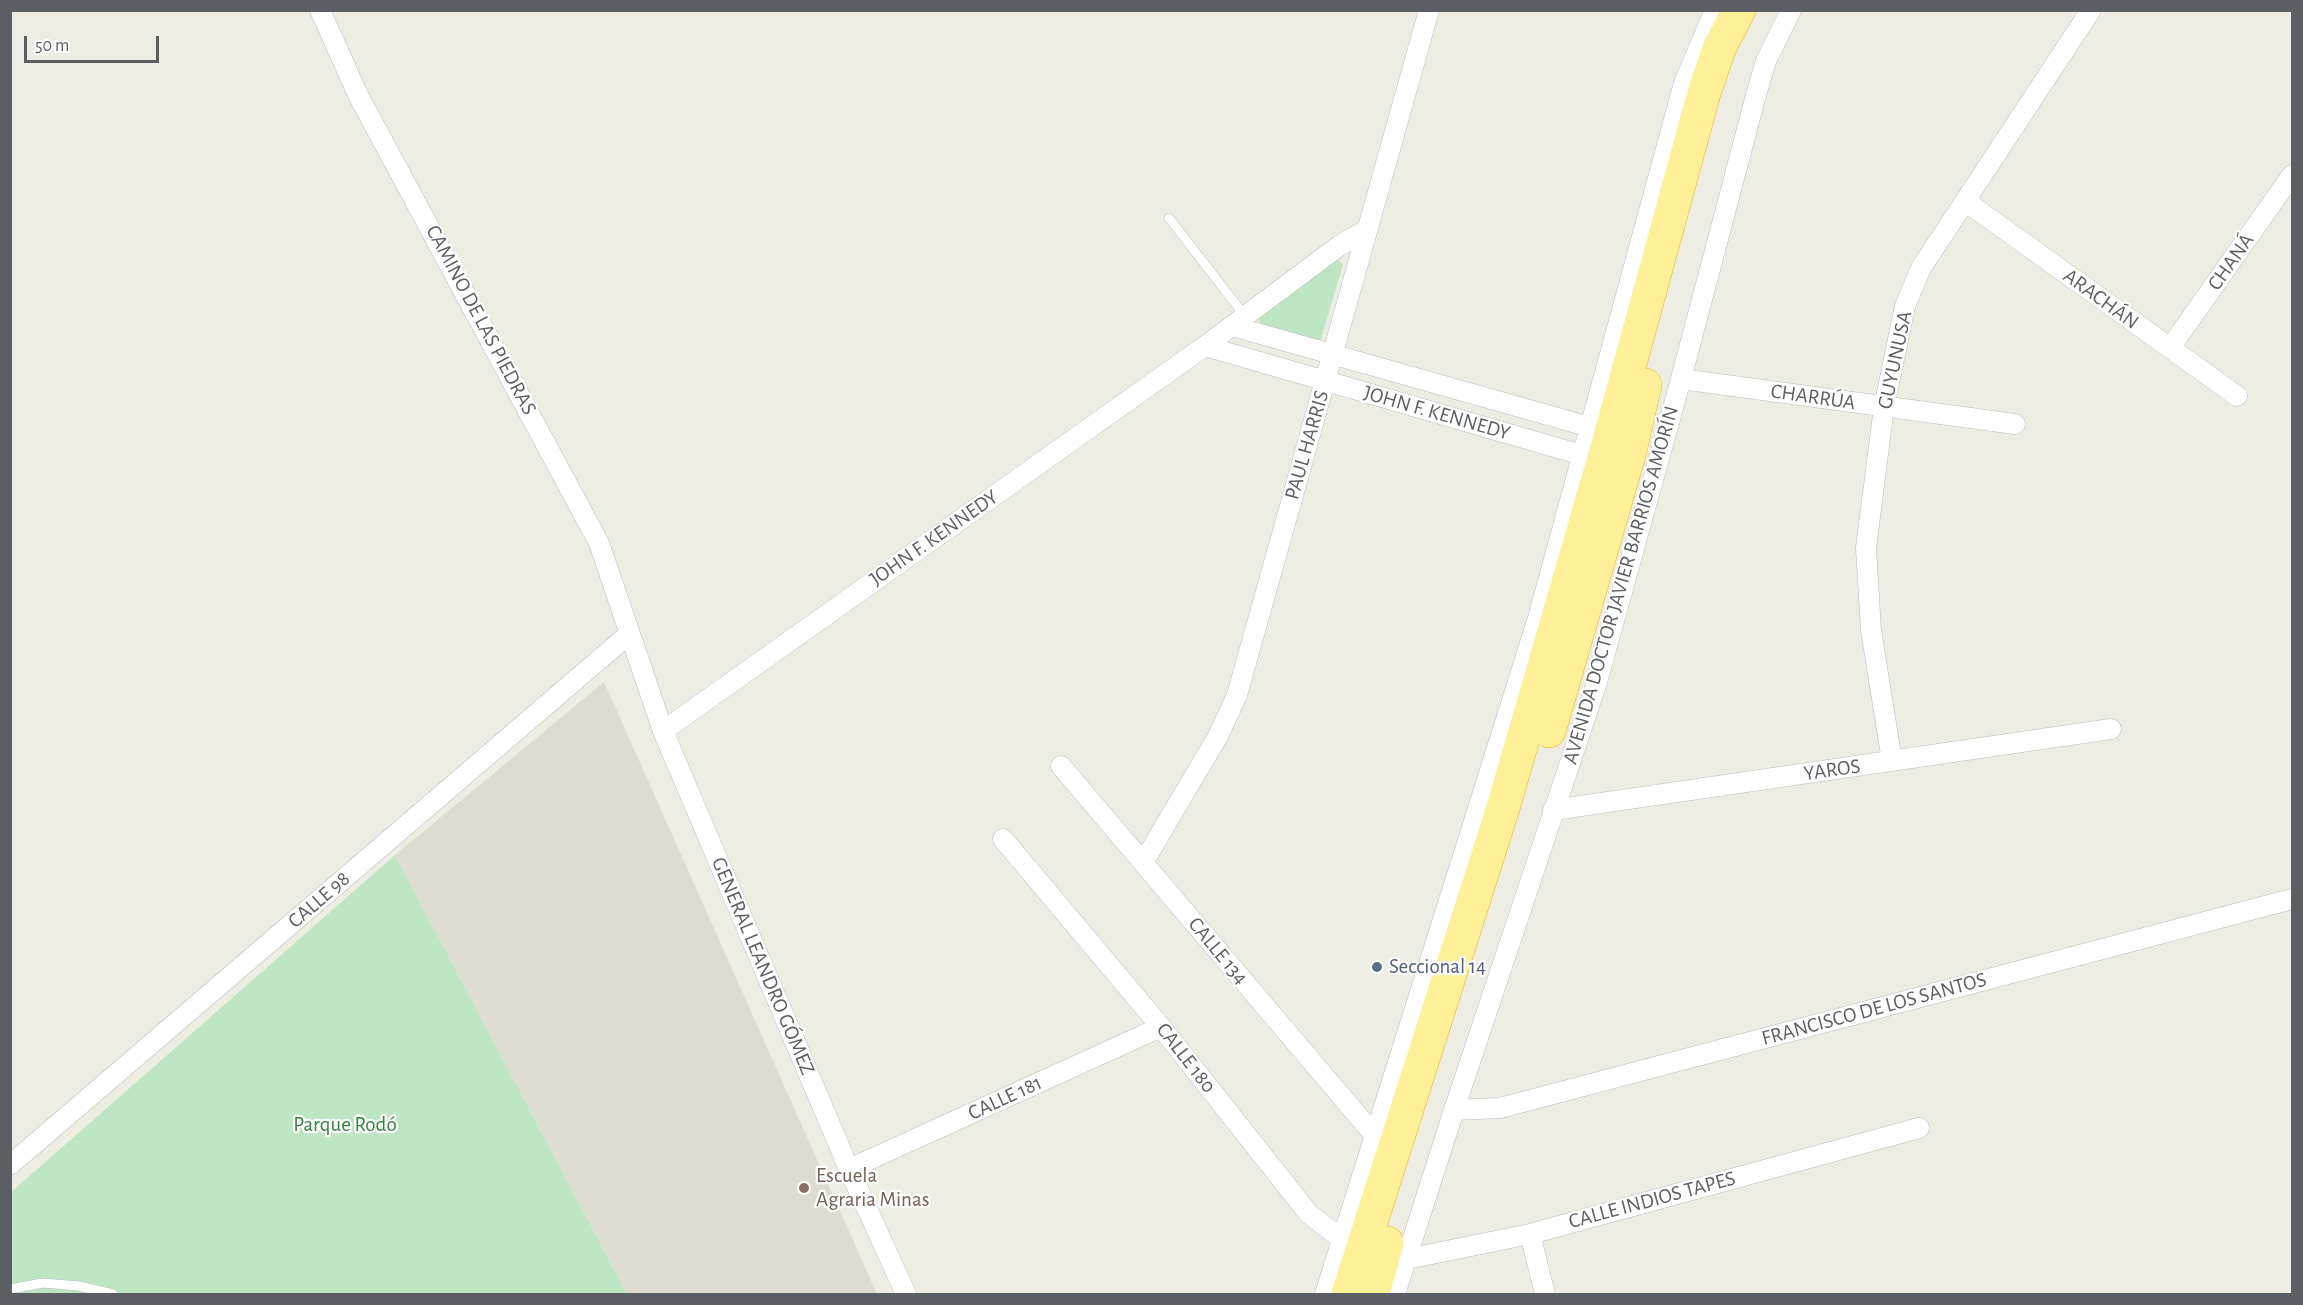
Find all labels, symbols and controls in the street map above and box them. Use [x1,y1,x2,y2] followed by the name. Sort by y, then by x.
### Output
[27,24,162,62] scale bar
[35,37,69,55] text: 50 m
[420,221,542,419] street label: CAMINO DE LAS PIEDRAS
[2202,229,2260,295] street label: CHANÁ
[2058,263,2144,335] street label: ARACHÁN
[1872,309,1918,411] street label: GUYUNUSA
[1769,379,1857,415] street label: CHARRÚA
[1361,380,1513,446] street label: JOHN F. KENNEDY
[1279,388,1335,502] street label: PAUL HARRIS
[1558,403,1684,767] street label: AVENIDA DOCTOR JAVIER BARRIOS AMORÍN
[865,484,1003,592] street label: JOHN F. KENNEDY
[1802,754,1862,786] street label: YAROS
[706,853,820,1079] street label: GENERAL LEANDRO GÓMEZ
[283,866,355,934] street label: CALLE 98
[1183,912,1253,990] street label: CALLE 134
[1389,954,1486,980] place label: Seccional 14
[1370,960,1384,974] marker: Seccional 14
[1759,967,1989,1051] street label: FRANCISCO DE LOS SANTOS
[1151,1018,1221,1098] street label: CALLE 180
[964,1070,1046,1126] street label: CALLE 181
[293,1112,397,1138] park label: Parque Rodó
[816,1163,929,1213] place label: Escuela Agraria Minas
[1566,1166,1738,1234] street label: CALLE INDIOS TAPES
[797,1181,811,1195] marker: Escuela Agraria Minas

